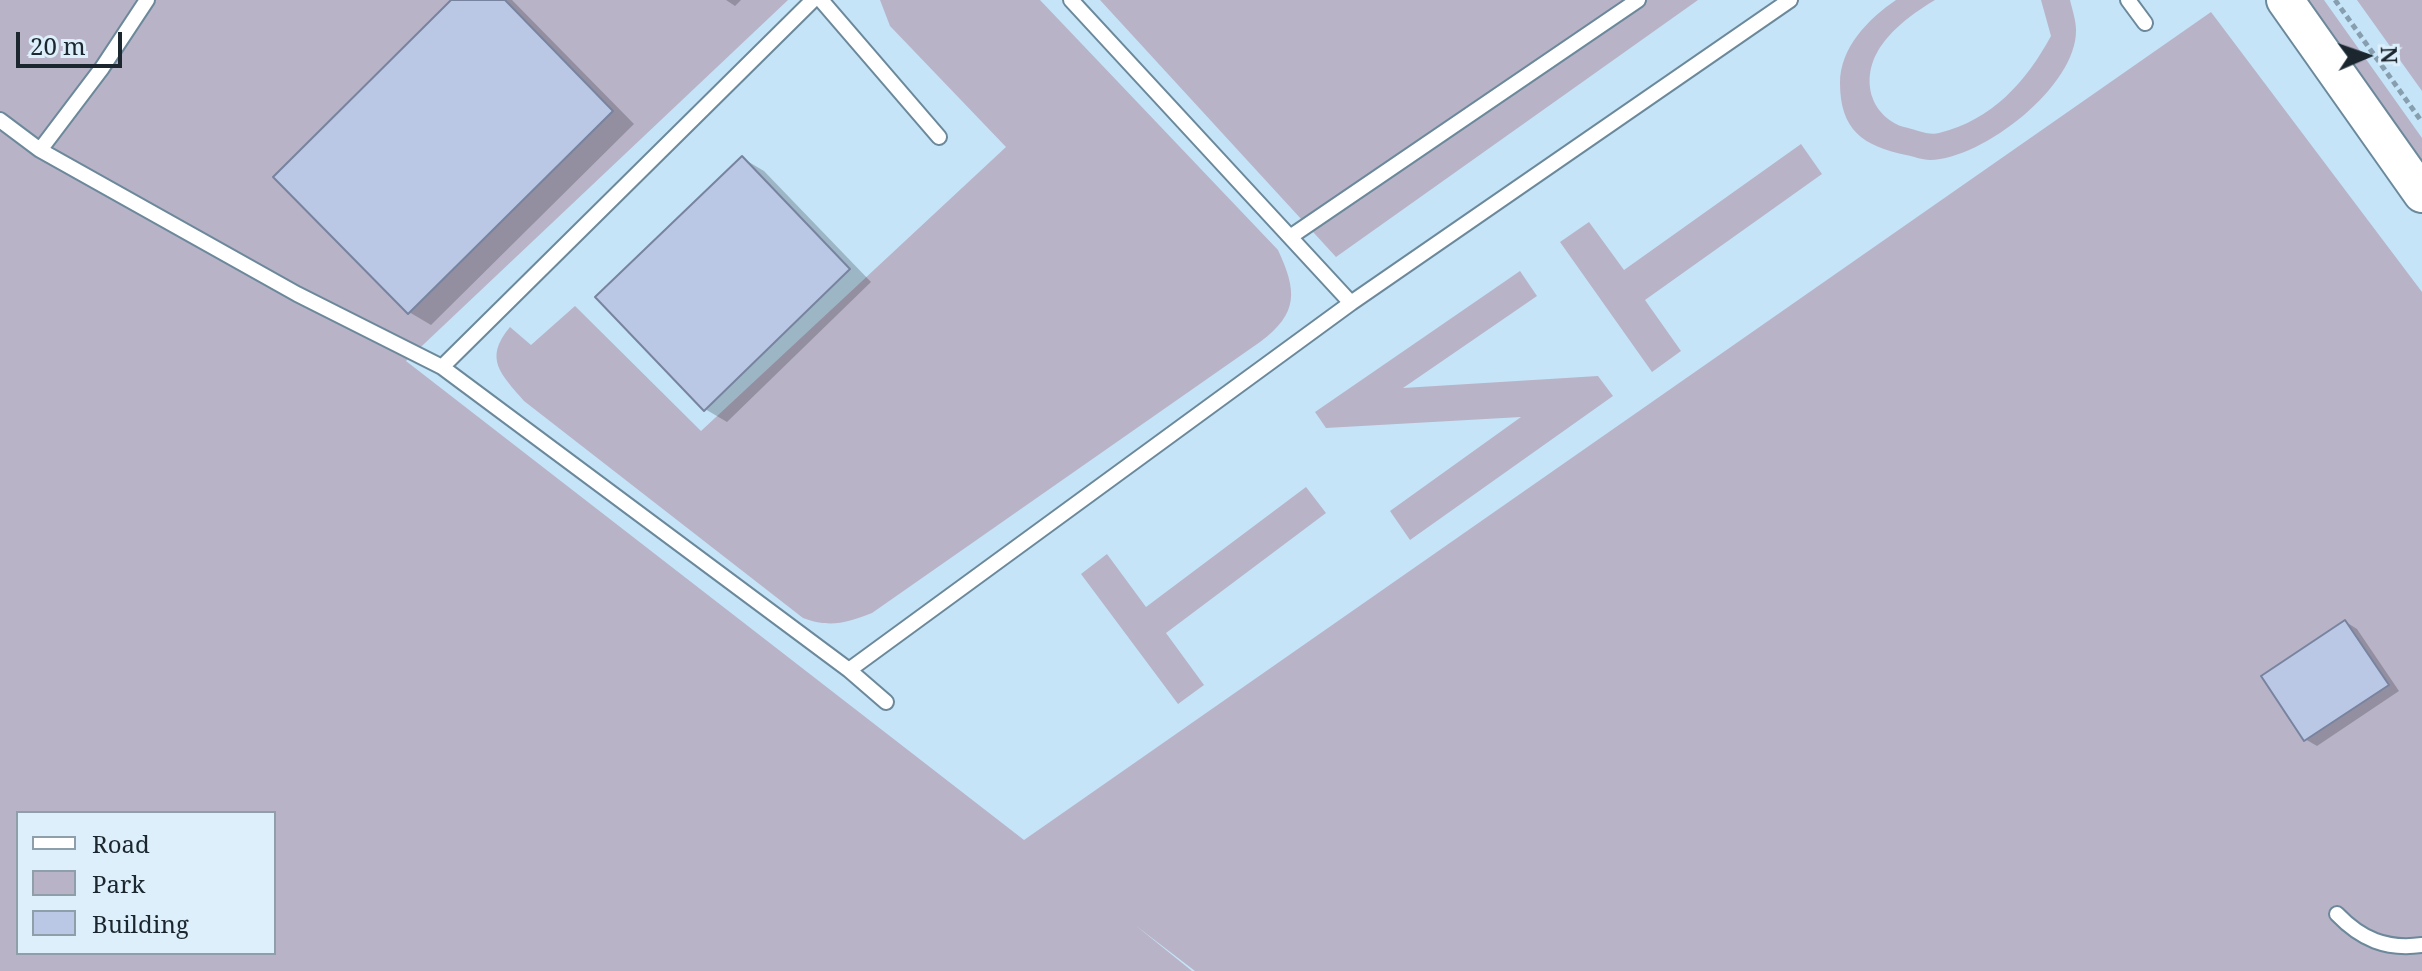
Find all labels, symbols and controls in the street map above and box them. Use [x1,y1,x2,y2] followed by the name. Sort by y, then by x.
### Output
[20,16,126,66] scale bar
[2326,16,2406,96] north arrow
[30,29,86,62] text: 20 m
[2375,46,2405,64] text: N
[16,811,276,955] legend
[92,827,150,860] text: Road
[92,867,145,900] text: Park
[92,907,189,940] text: Building

